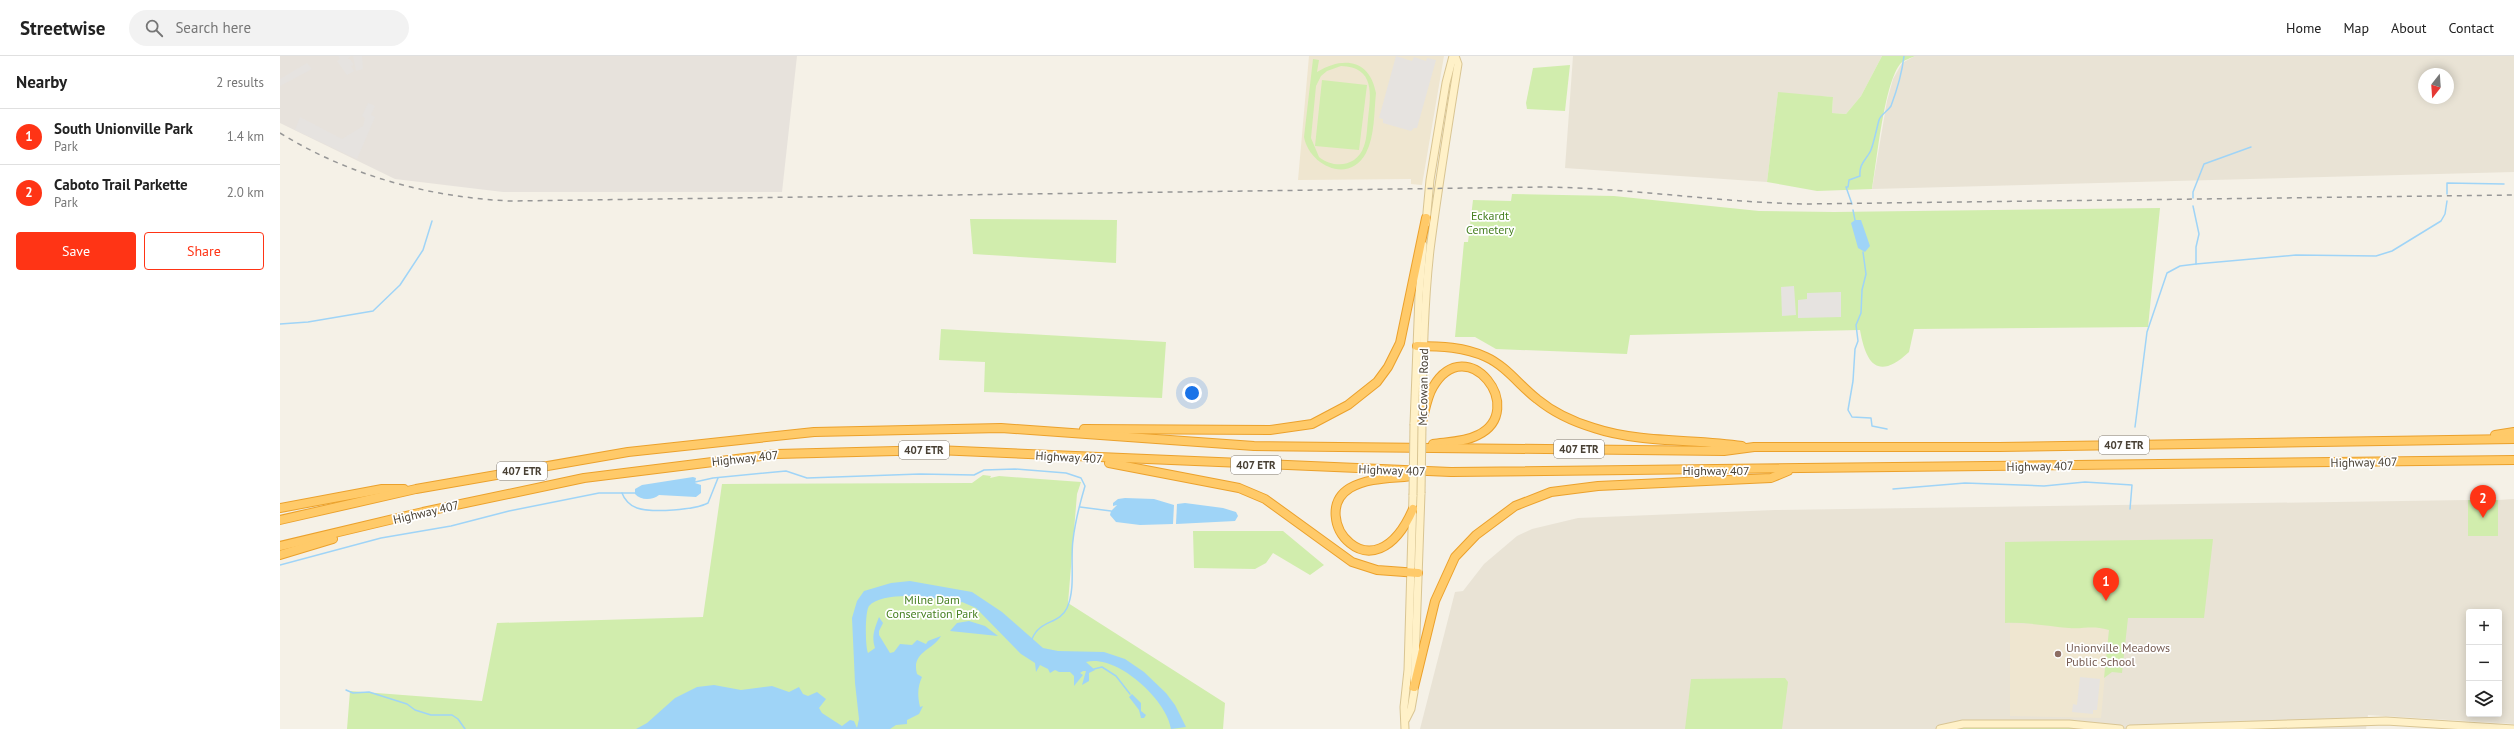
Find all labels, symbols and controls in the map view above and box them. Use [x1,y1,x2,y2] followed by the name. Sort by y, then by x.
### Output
[129,10,409,46] search box
[20,16,105,40] text: Streetwise
[143,17,165,39] icon: search
[175,18,251,37] text: Search here
[2286,19,2321,37] text: Home
[2343,19,2369,37] text: Map
[2391,19,2427,37] text: About
[2449,19,2494,37] text: Contact
[2418,68,2454,104] north arrow
[16,71,67,93] text: Nearby
[216,74,264,91] text: 2 results
[54,119,193,138] text: South Unionville Park
[25,128,33,145] text: 1
[227,128,264,145] text: 1.4 km
[54,138,78,155] text: Park
[54,175,188,194] text: Caboto Trail Parkette
[25,184,33,201] text: 2
[227,184,264,201] text: 2.0 km
[54,194,78,211] text: Park
[1466,208,1514,237] park label: Eckardt Cemetery
[16,232,136,270] button: Save
[144,232,264,270] button: Share
[1415,348,1431,426] street label: McCowan Road
[1182,383,1202,403] your location
[2099,436,2149,454] road number: 407 ETR
[1554,440,1604,458] road number: 407 ETR
[899,441,949,459] road number: 407 ETR
[711,447,779,469] street label: Highway 407
[1035,448,1103,466] street label: Highway 407
[2330,454,2398,470] street label: Highway 407
[1231,456,1281,474] road number: 407 ETR
[2006,458,2074,474] street label: Highway 407
[1358,461,1426,479] street label: Highway 407
[497,462,547,480] road number: 407 ETR
[1682,463,1750,478] street label: Highway 407
[2470,485,2496,518] pin: 2
[392,497,460,527] street label: Highway 407
[2093,568,2119,601] pin: 1
[886,592,978,621] park label: Milne Dam Conservation Park
[2466,609,2502,717] map controls
[2466,609,2502,645] button: +
[2066,640,2170,669] place label: Unionville Meadows Public School
[2466,645,2502,681] button: −
[2053,649,2063,659] marker: Unionville Meadows Public School
[2466,681,2502,717] button: layers

